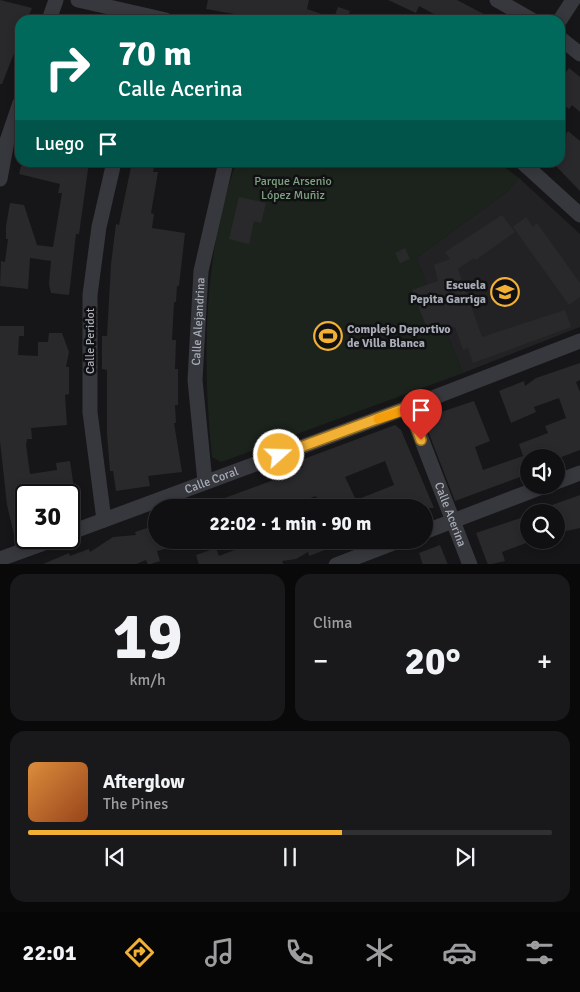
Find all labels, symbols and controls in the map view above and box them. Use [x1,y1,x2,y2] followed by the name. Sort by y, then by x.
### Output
[118,32,192,75] text: 70 m
[35,35,100,100] icon: right
[118,75,243,102] text: Calle Acerina
[94,130,122,158] icon: arrive
[35,132,84,156] text: Luego
[254,174,332,203] park label: Parque Arsenio López Muñiz
[188,277,208,366] street label: Calle Alejandrina
[490,277,520,307] school or university icon: Escuela Pepita Garriga
[410,278,486,307] place label: Escuela Pepita Garriga
[83,308,98,374] street label: Calle Peridot
[313,321,343,351] sports icon: Complejo Deportivo de Villa Blanca
[347,322,451,351] place label: Complejo Deportivo de Villa Blanca
[400,389,442,440] pin
[407,396,435,424] icon: arrive
[252,428,304,480] position arrow
[520,449,565,549] map controls
[520,449,565,494] button: sound
[183,463,241,497] street label: Calle Coral
[431,480,470,549] street label: Calle Acerina
[15,484,80,549] speed limit sign: 30
[520,504,565,549] button: search
[210,512,371,536] text: 22:02 · 1 min · 90 m
[112,597,183,677] text: 19
[313,613,352,633] text: Clima
[404,638,461,685] text: 20°
[313,644,328,678] text: −
[537,644,552,678] text: +
[129,670,166,690] text: km/h
[103,770,185,794] text: Afterglow
[103,794,168,814] text: The Pines
[101,843,129,871] icon: previous
[276,843,304,871] icon: pause
[451,843,479,871] icon: next
[122,935,157,970] icon: directions
[202,935,237,970] icon: music
[282,935,317,970] icon: phone
[362,935,397,970] icon: climate
[442,935,477,970] icon: car
[522,935,557,970] icon: filters
[23,939,77,966] text: 22:01

